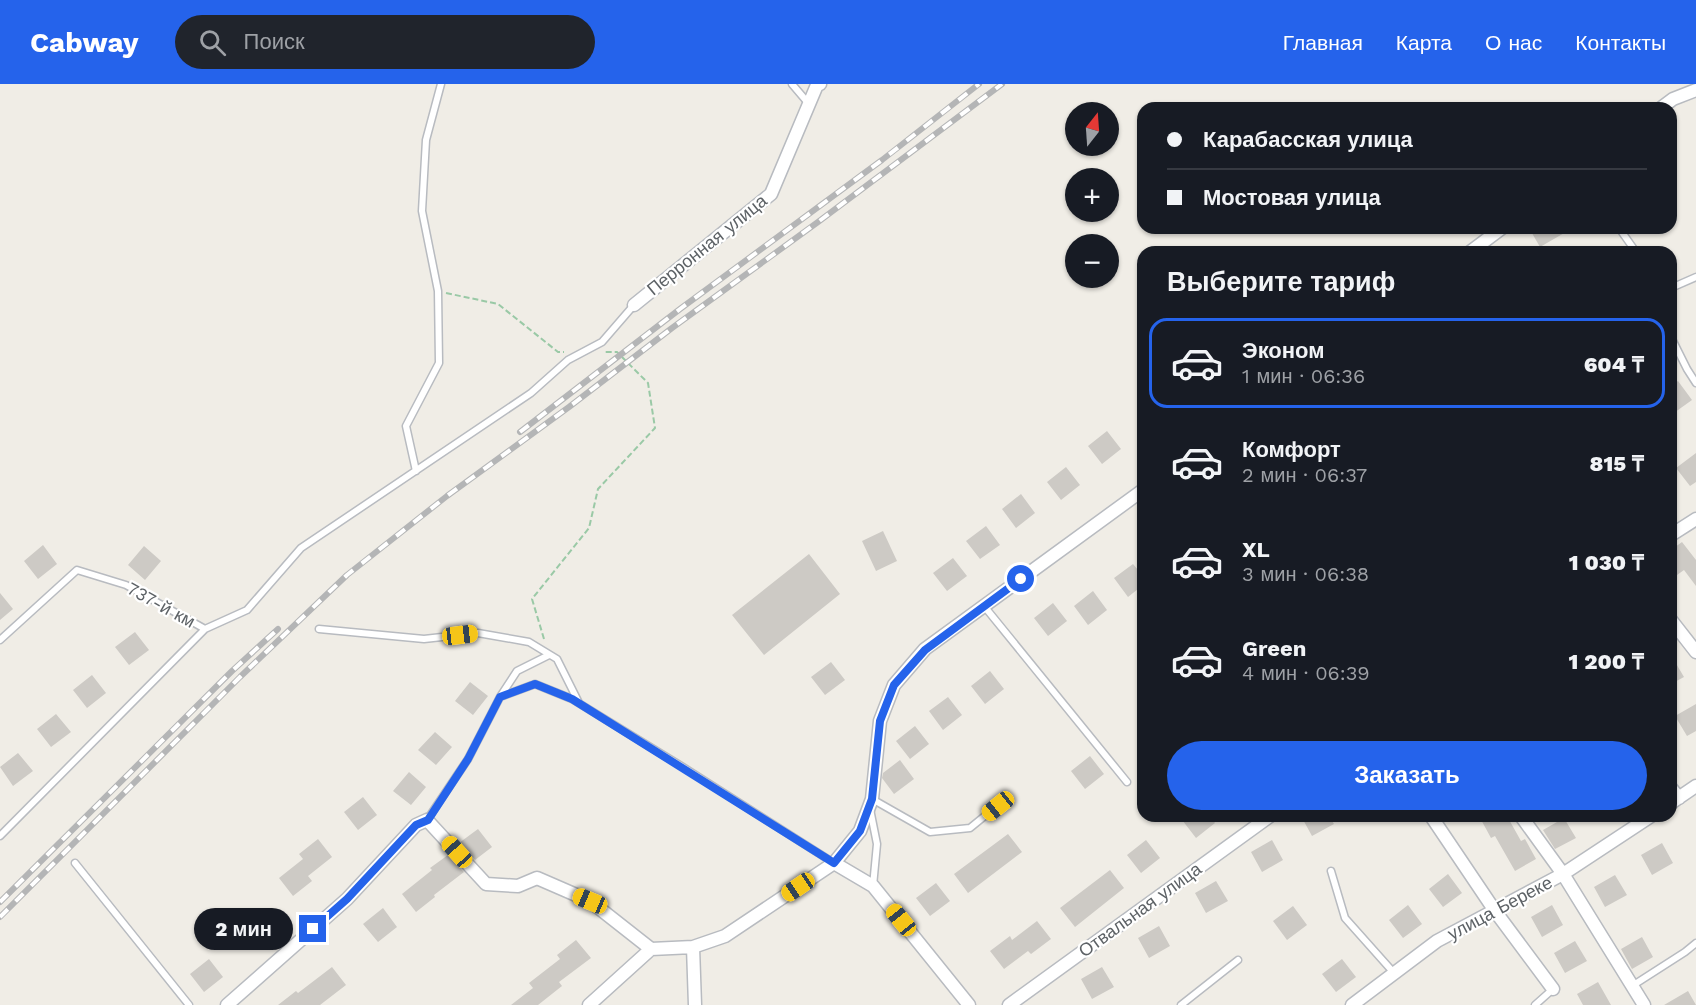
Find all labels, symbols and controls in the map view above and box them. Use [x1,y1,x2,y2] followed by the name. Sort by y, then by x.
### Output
[175,15,595,69] search box
[30,26,139,59] text: Cabway
[196,26,229,59] icon: search
[244,29,305,54] text: Поиск
[1283,30,1363,55] text: Главная
[1396,30,1452,55] text: Карта
[1485,30,1542,55] text: О нас
[1575,30,1666,55] text: Контакты
[1065,102,1119,156] north arrow
[1065,102,1119,288] map controls
[1203,127,1413,152] text: Карабасская улица
[1065,168,1119,222] button: +
[1203,185,1381,210] text: Мостовая улица
[642,189,772,299] street label: Перронная улица
[1065,234,1119,288] button: −
[1167,266,1395,298] text: Выберите тариф
[1170,336,1224,390] icon: car
[1242,338,1325,363] text: Эконом
[1584,352,1644,377] text: 604 ₸
[1242,364,1365,388] text: 1 мин · 06:36
[1170,435,1224,489] icon: car
[1242,437,1341,462] text: Комфорт
[1590,451,1644,476] text: 815 ₸
[1242,463,1367,487] text: 2 мин · 06:37
[1170,534,1224,588] icon: car
[1242,537,1270,562] text: XL
[1569,550,1644,575] text: 1 030 ₸
[1242,562,1369,586] text: 3 мин · 06:38
[1007,565,1034,592] route start
[123,577,199,632] street label: 737-й км
[441,624,479,646] car
[1170,633,1224,687] icon: car
[1242,636,1306,661] text: Green
[1569,649,1644,674] text: 1 200 ₸
[1242,661,1370,685] text: 4 мин · 06:39
[1167,741,1647,810] button: Заказать
[978,788,1018,824] car
[438,833,476,871] car
[1074,857,1206,961] street label: Отвальная улица
[778,869,818,905] car
[1444,871,1556,944] street label: улица Береке
[570,886,610,916] car
[883,900,919,940] car
[193,908,292,950] callout: 2 мин
[299,915,326,942] route end
[215,917,272,941] text: 2 мин

